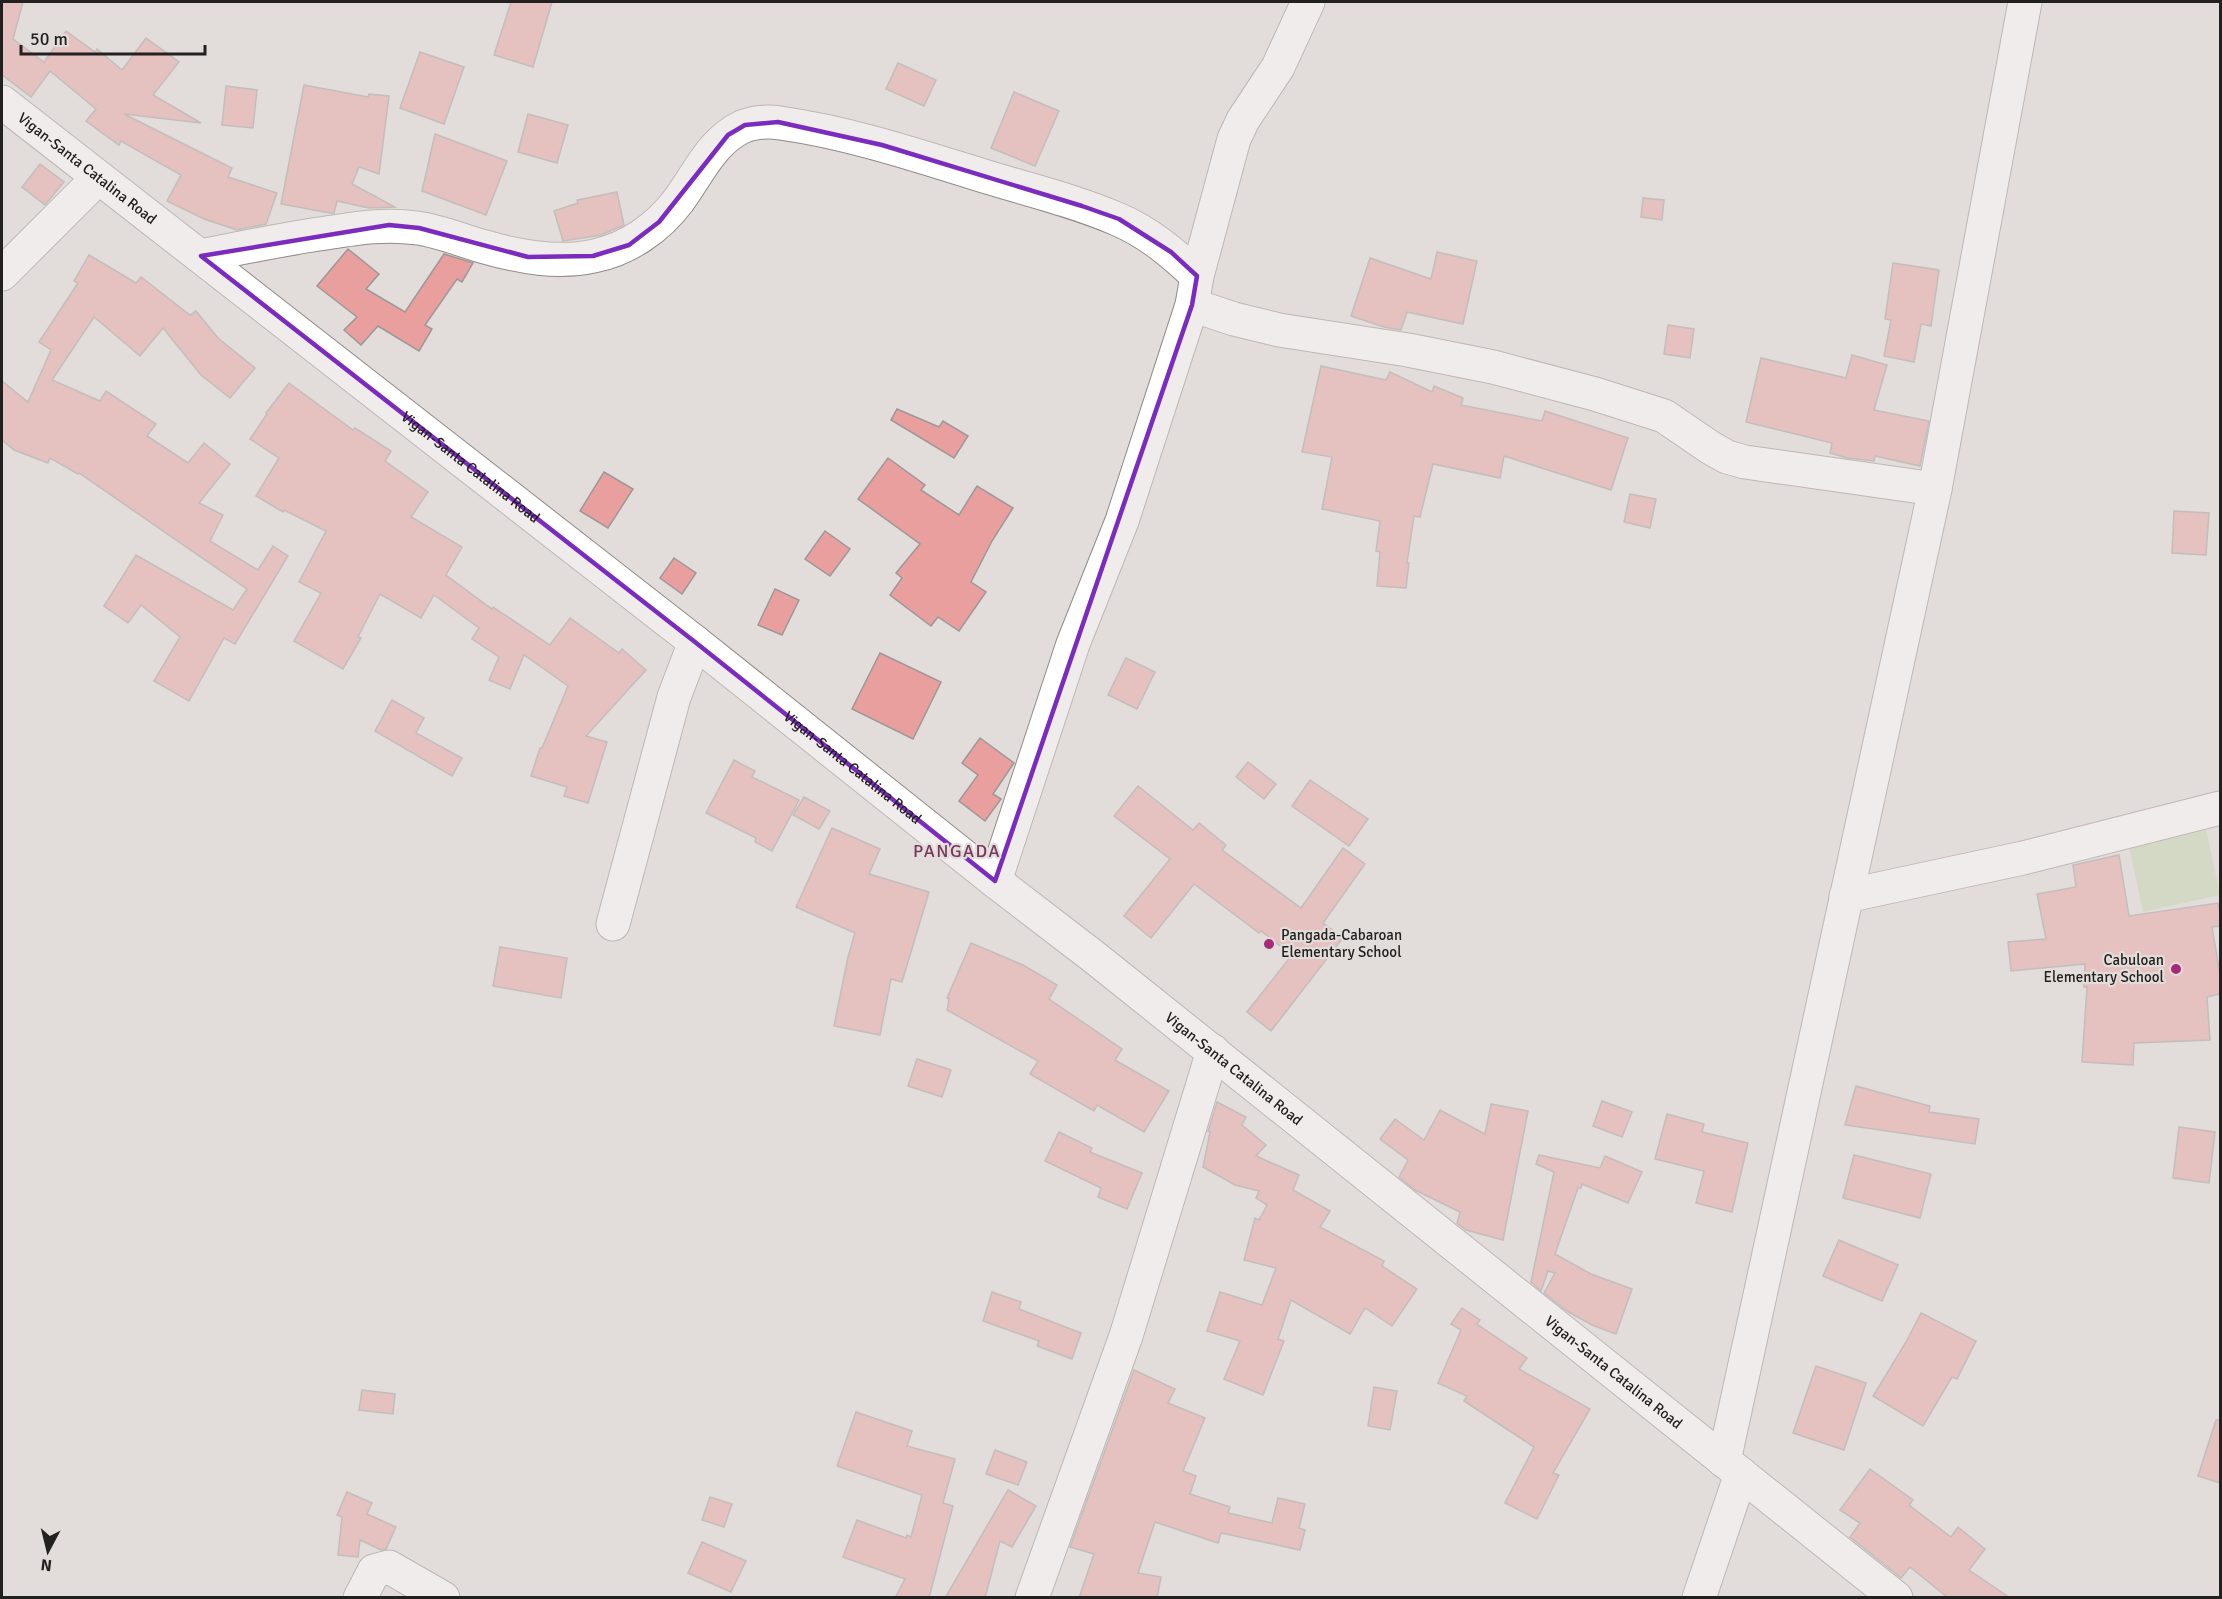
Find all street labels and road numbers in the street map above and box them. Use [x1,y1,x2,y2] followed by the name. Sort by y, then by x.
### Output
[14,109,160,228] street label: Vigan-Santa Catalina Road
[398,407,544,527] street label: Vigan-Santa Catalina Road
[780,707,925,828] street label: Vigan-Santa Catalina Road
[1162,1008,1306,1129] street label: Vigan-Santa Catalina Road
[1541,1312,1686,1433] street label: Vigan-Santa Catalina Road

